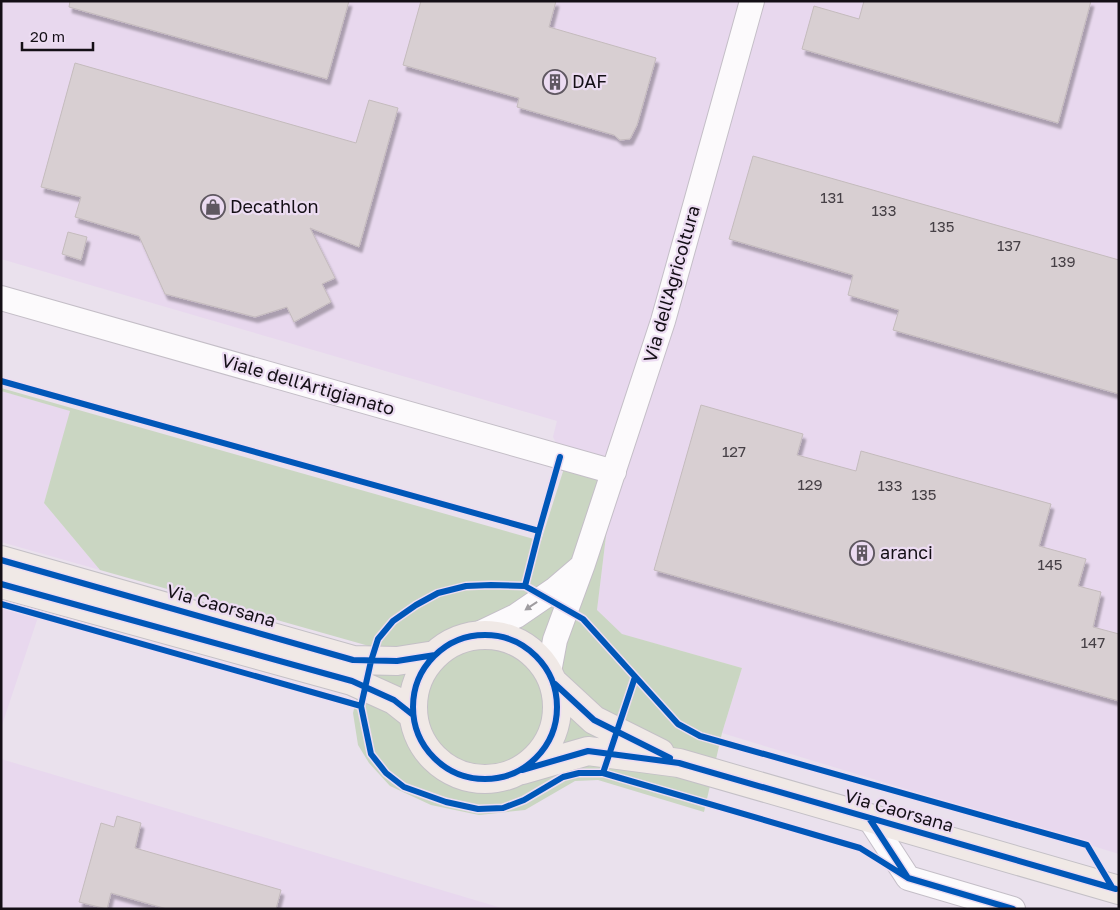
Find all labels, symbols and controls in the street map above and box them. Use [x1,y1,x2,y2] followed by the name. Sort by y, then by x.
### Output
[22,20,94,52] scale bar
[30,27,65,45] text: 20 m
[542,69,568,95] building icon: DAF
[572,70,607,92] place label: DAF
[820,188,844,206] house number: 131
[200,194,226,220] shop icon: Decathlon
[230,195,319,217] place label: Decathlon
[872,201,896,219] house number: 133
[638,203,704,365] street label: Via dell'Agricoltura
[930,217,954,235] house number: 135
[997,236,1021,254] house number: 137
[1050,252,1076,270] house number: 139
[219,349,397,419] street label: Viale dell'Artigianato
[722,442,746,460] house number: 127
[797,475,823,493] house number: 129
[878,476,902,494] house number: 133
[912,485,936,503] house number: 135
[849,540,875,566] building icon: aranci
[880,541,933,563] place label: aranci
[1037,555,1063,573] house number: 145
[164,579,278,631] street label: Via Caorsana
[525,601,538,610] one-way arrow
[1081,633,1105,651] house number: 147
[842,784,956,836] street label: Via Caorsana

